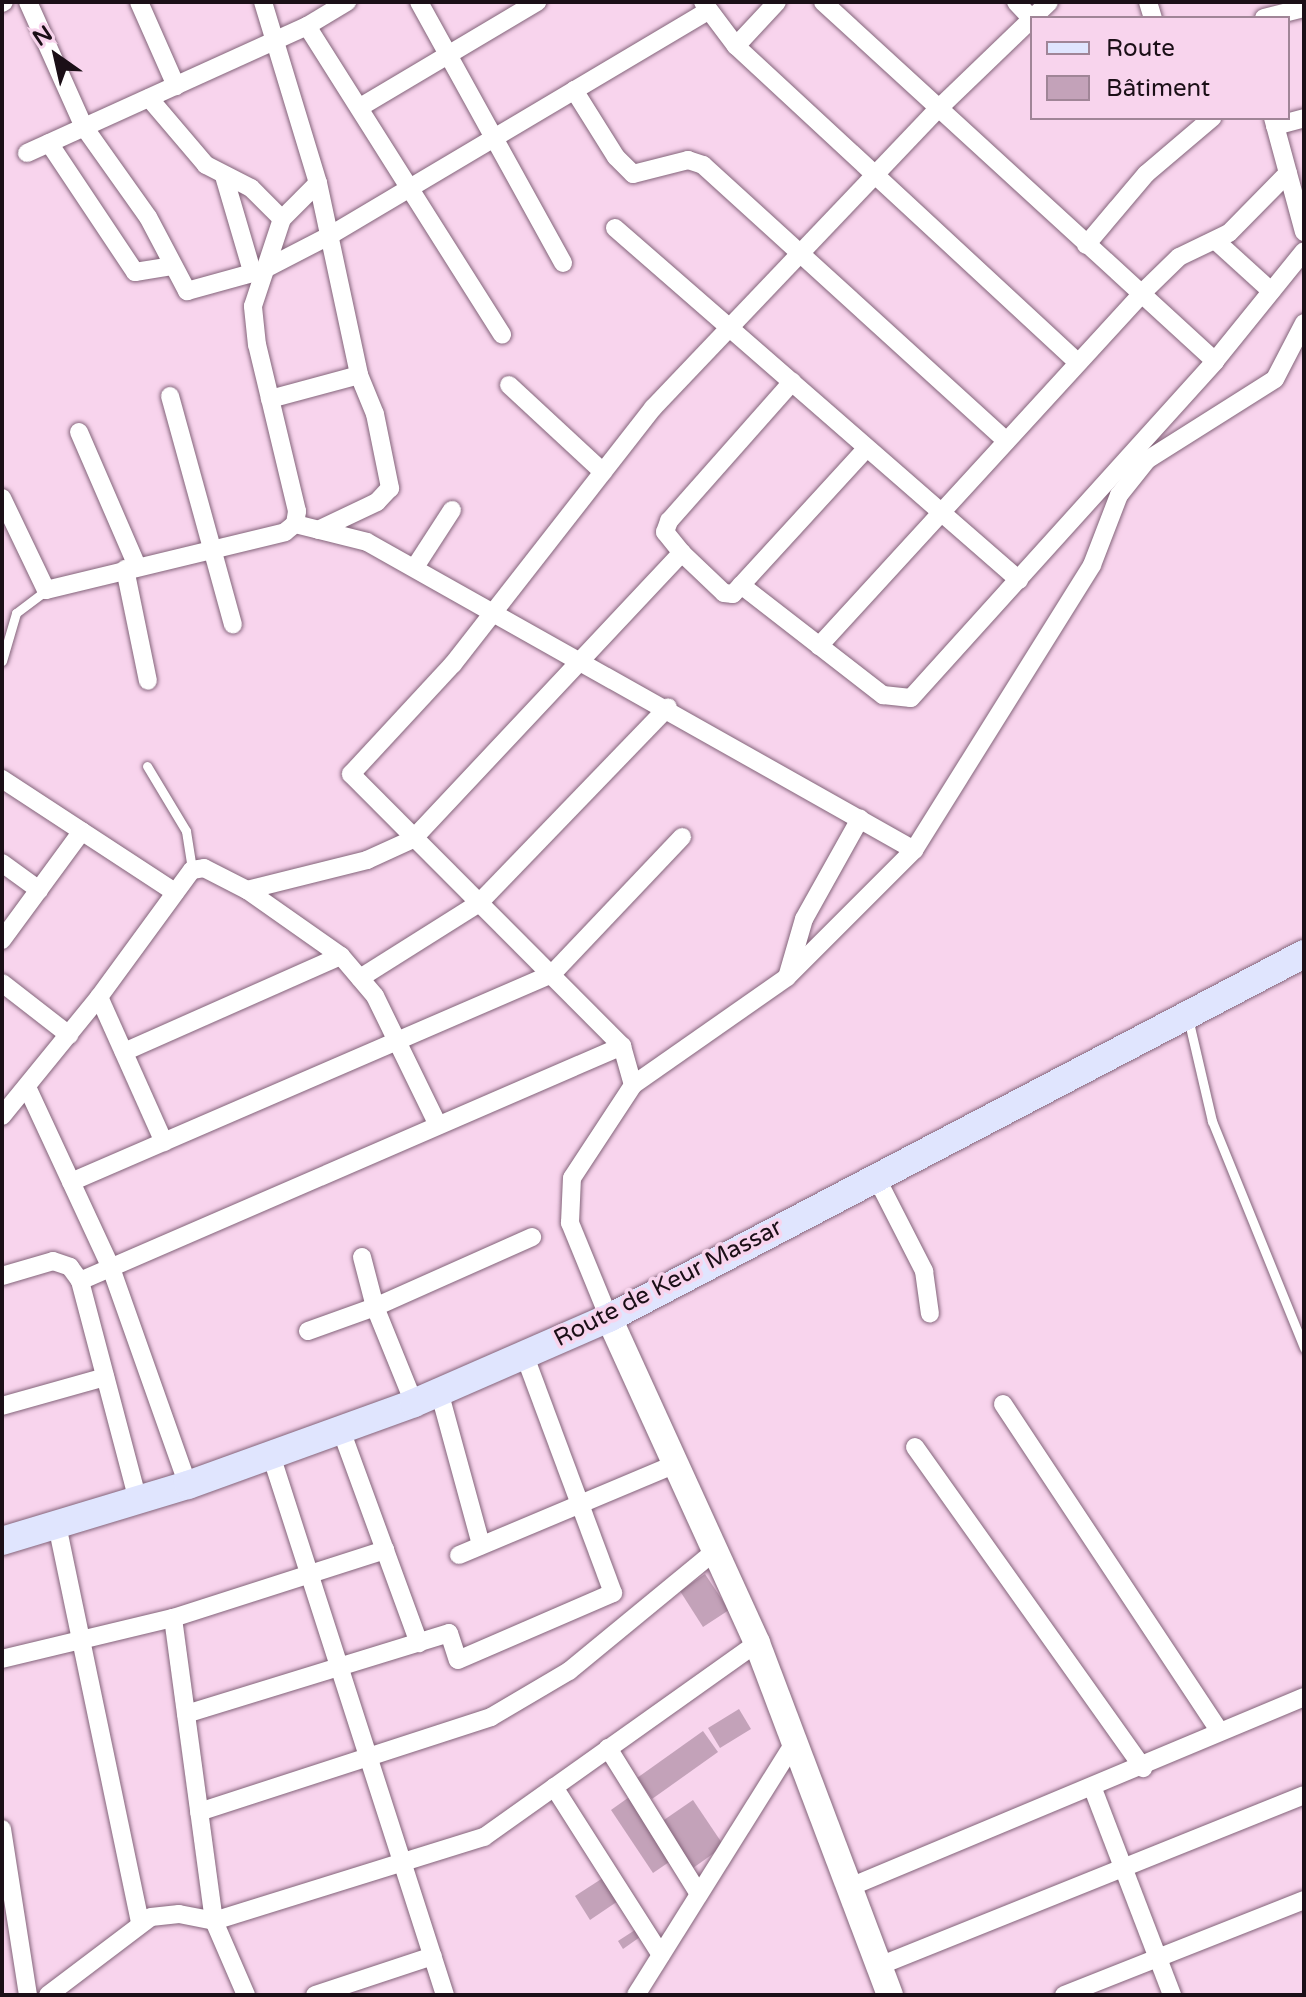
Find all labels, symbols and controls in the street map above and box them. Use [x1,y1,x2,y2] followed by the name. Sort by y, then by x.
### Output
[16,16,96,96] north arrow
[1030,16,1290,120] legend
[28,20,57,52] text: N
[1106,34,1175,63] text: Route
[1106,74,1210,103] text: Bâtiment
[549,1213,787,1353] street label: Route de Keur Massar

